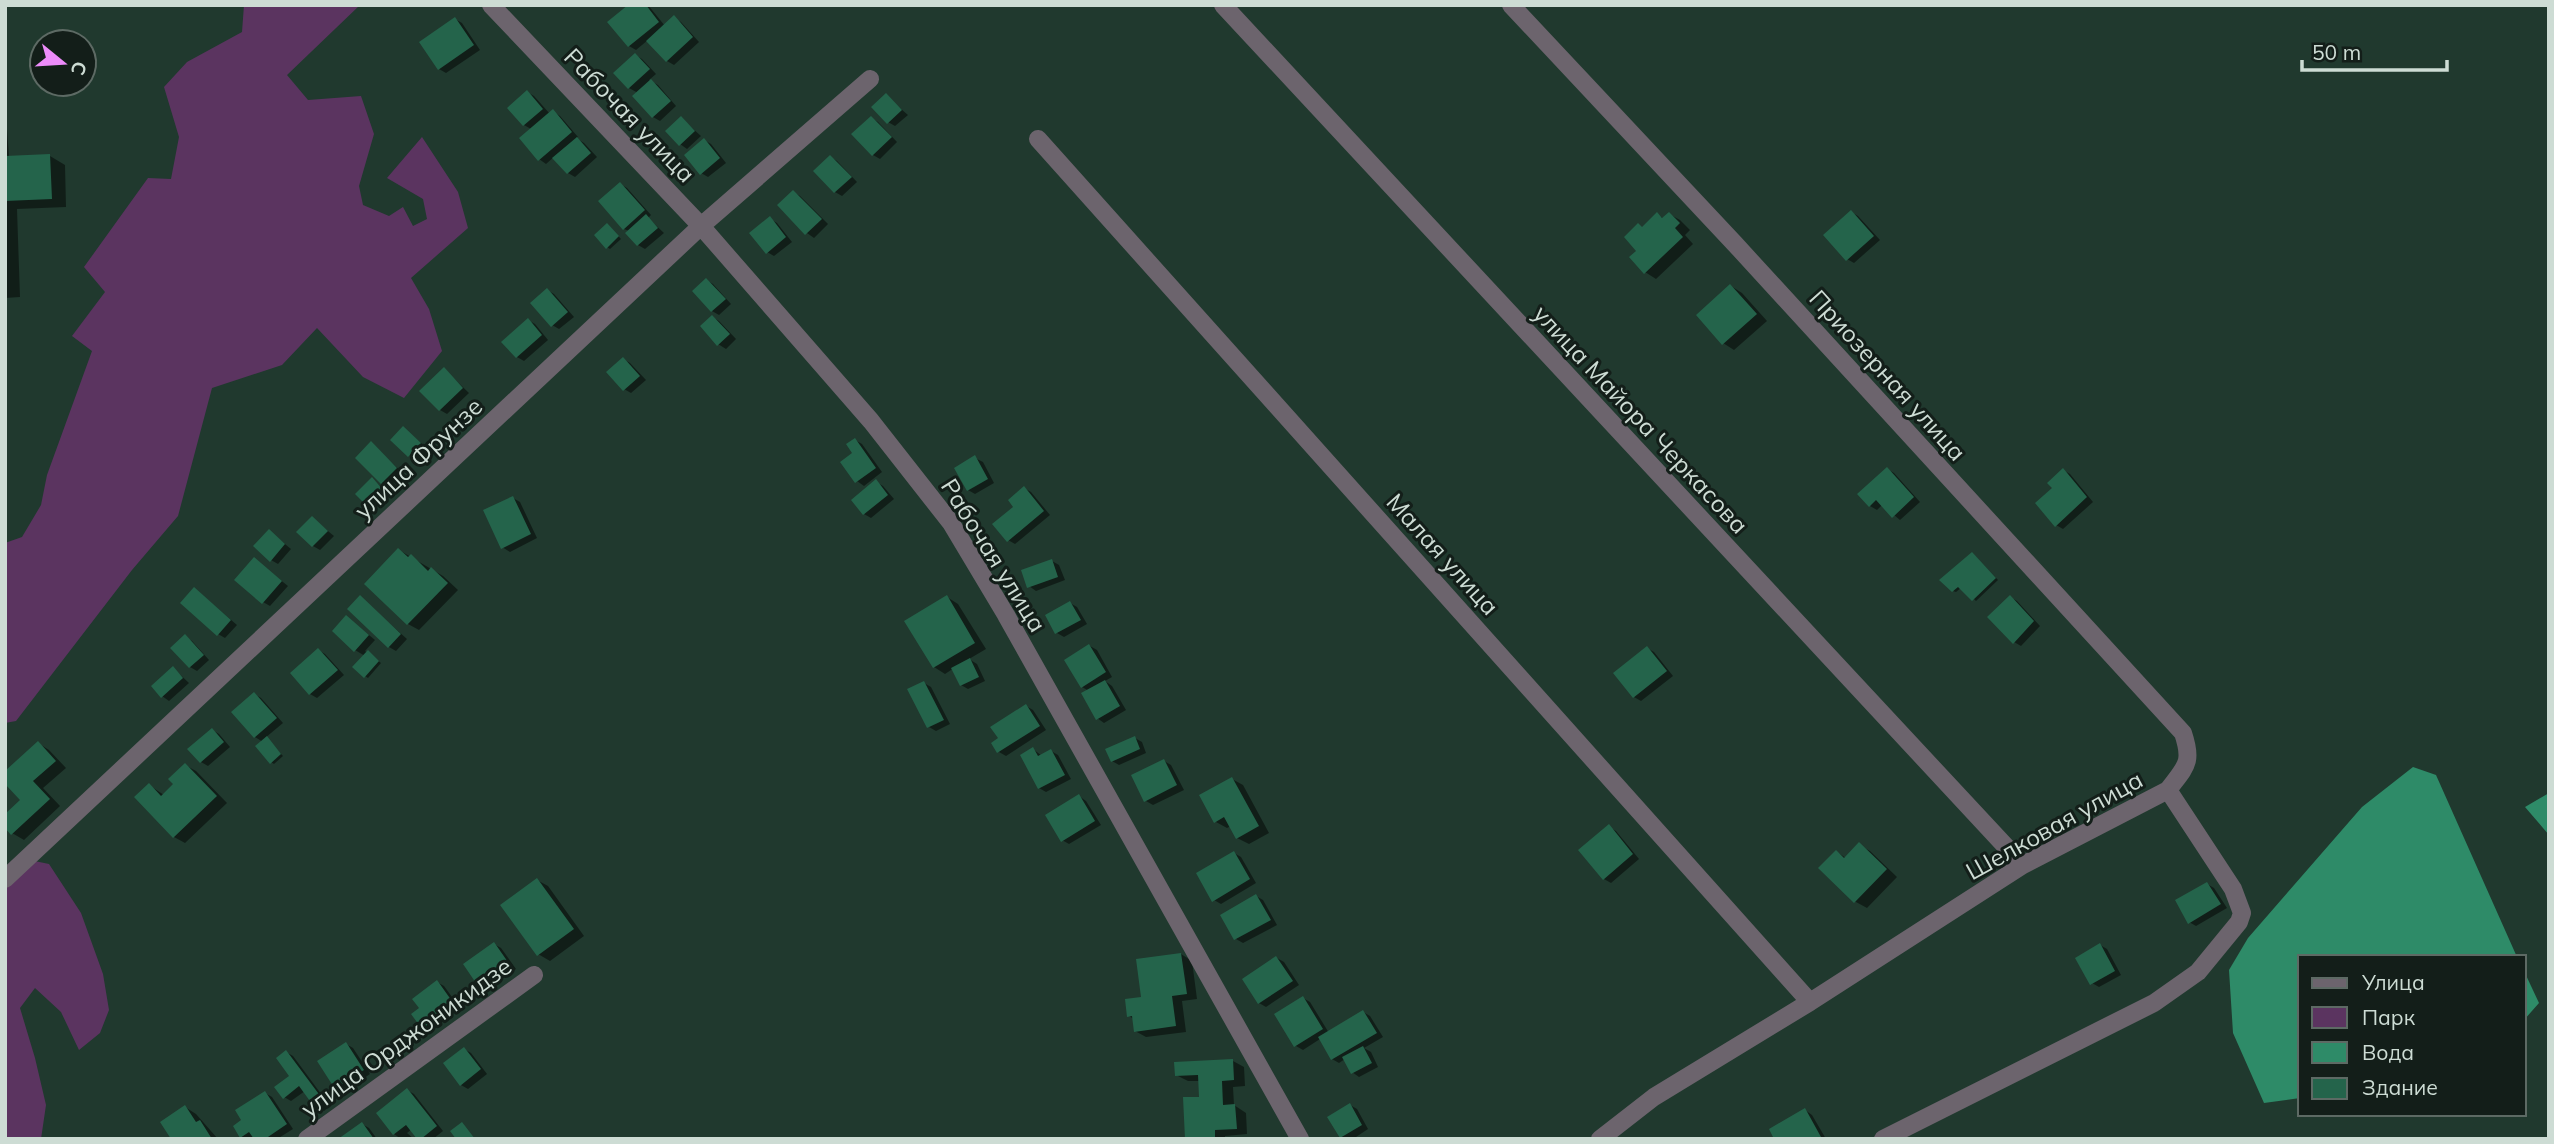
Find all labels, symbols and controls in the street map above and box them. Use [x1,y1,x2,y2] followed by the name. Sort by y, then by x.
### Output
[28,28,98,98] north arrow
[2302,28,2447,72] scale bar
[2312,39,2361,65] text: 50 m
[558,41,702,189] street label: Рабочая улица
[66,58,93,78] text: С
[1803,283,1973,467] street label: Приозерная улица
[1527,299,1755,539] street label: улица Майора Черкасова
[348,391,488,525] street label: улица Фрунзе
[935,473,1053,637] street label: Рабочая улица
[1381,487,1505,621] street label: Малая улица
[1960,764,2148,886] street label: Шелковая улица
[295,950,517,1124] street label: улица Орджоникидзе
[2298,955,2526,1116] legend
[2361,969,2425,995] text: Улица
[2362,1004,2416,1030] text: Парк
[2362,1039,2414,1065] text: Вода
[2362,1074,2438,1100] text: Здание

